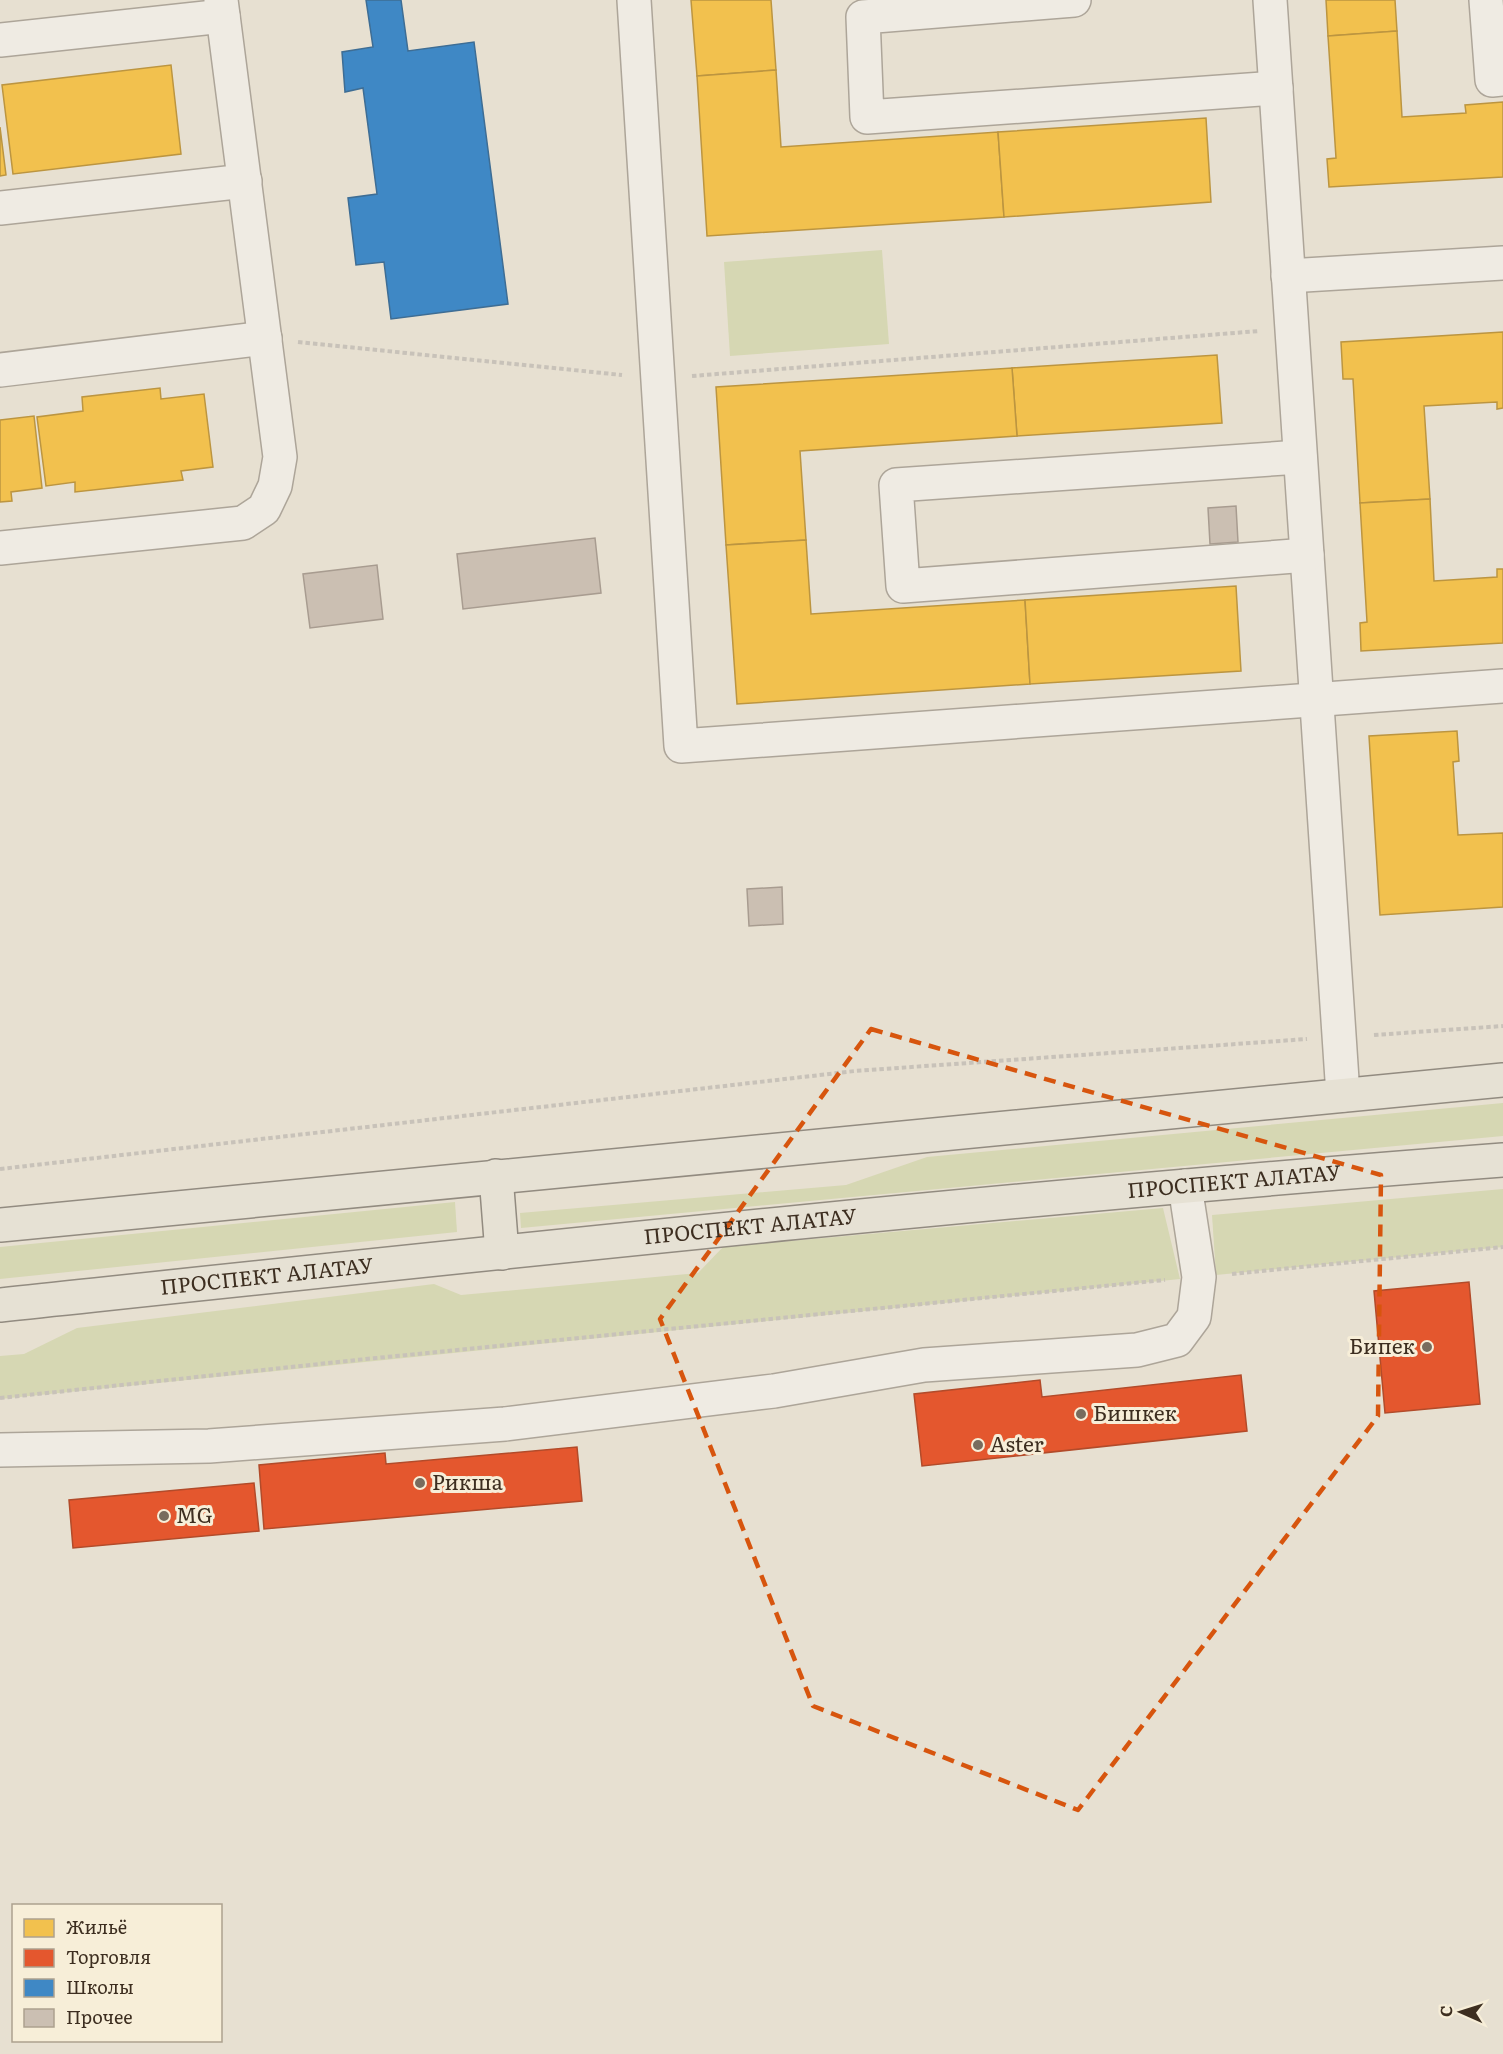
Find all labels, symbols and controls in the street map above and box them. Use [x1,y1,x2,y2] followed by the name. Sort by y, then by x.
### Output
[1126,1155,1342,1204] street label: ПРОСПЕКТ АЛАТАУ
[642,1199,859,1251] street label: ПРОСПЕКТ АЛАТАУ
[158,1248,375,1301] street label: ПРОСПЕКТ АЛАТАУ
[1349,1329,1416,1360] place label: Бипек
[1420,1340,1434,1354] marker: Бипек
[1093,1396,1178,1427] place label: Бишкек
[1074,1407,1088,1421] marker: Бишкек
[990,1427,1044,1458] place label: Aster
[971,1438,985,1452] marker: Aster
[432,1465,504,1496] place label: Рикша
[413,1476,427,1490] marker: Рикша
[176,1498,213,1529] place label: MG
[157,1509,171,1523] marker: MG
[12,1904,222,2042] legend
[66,1913,127,1940] text: Жильё
[66,1943,151,1970] text: Торговля
[66,1973,134,2000] text: Школы
[1431,1982,1491,2042] north arrow
[66,2003,133,2030] text: Прочее
[1433,2005,1457,2017] text: С

